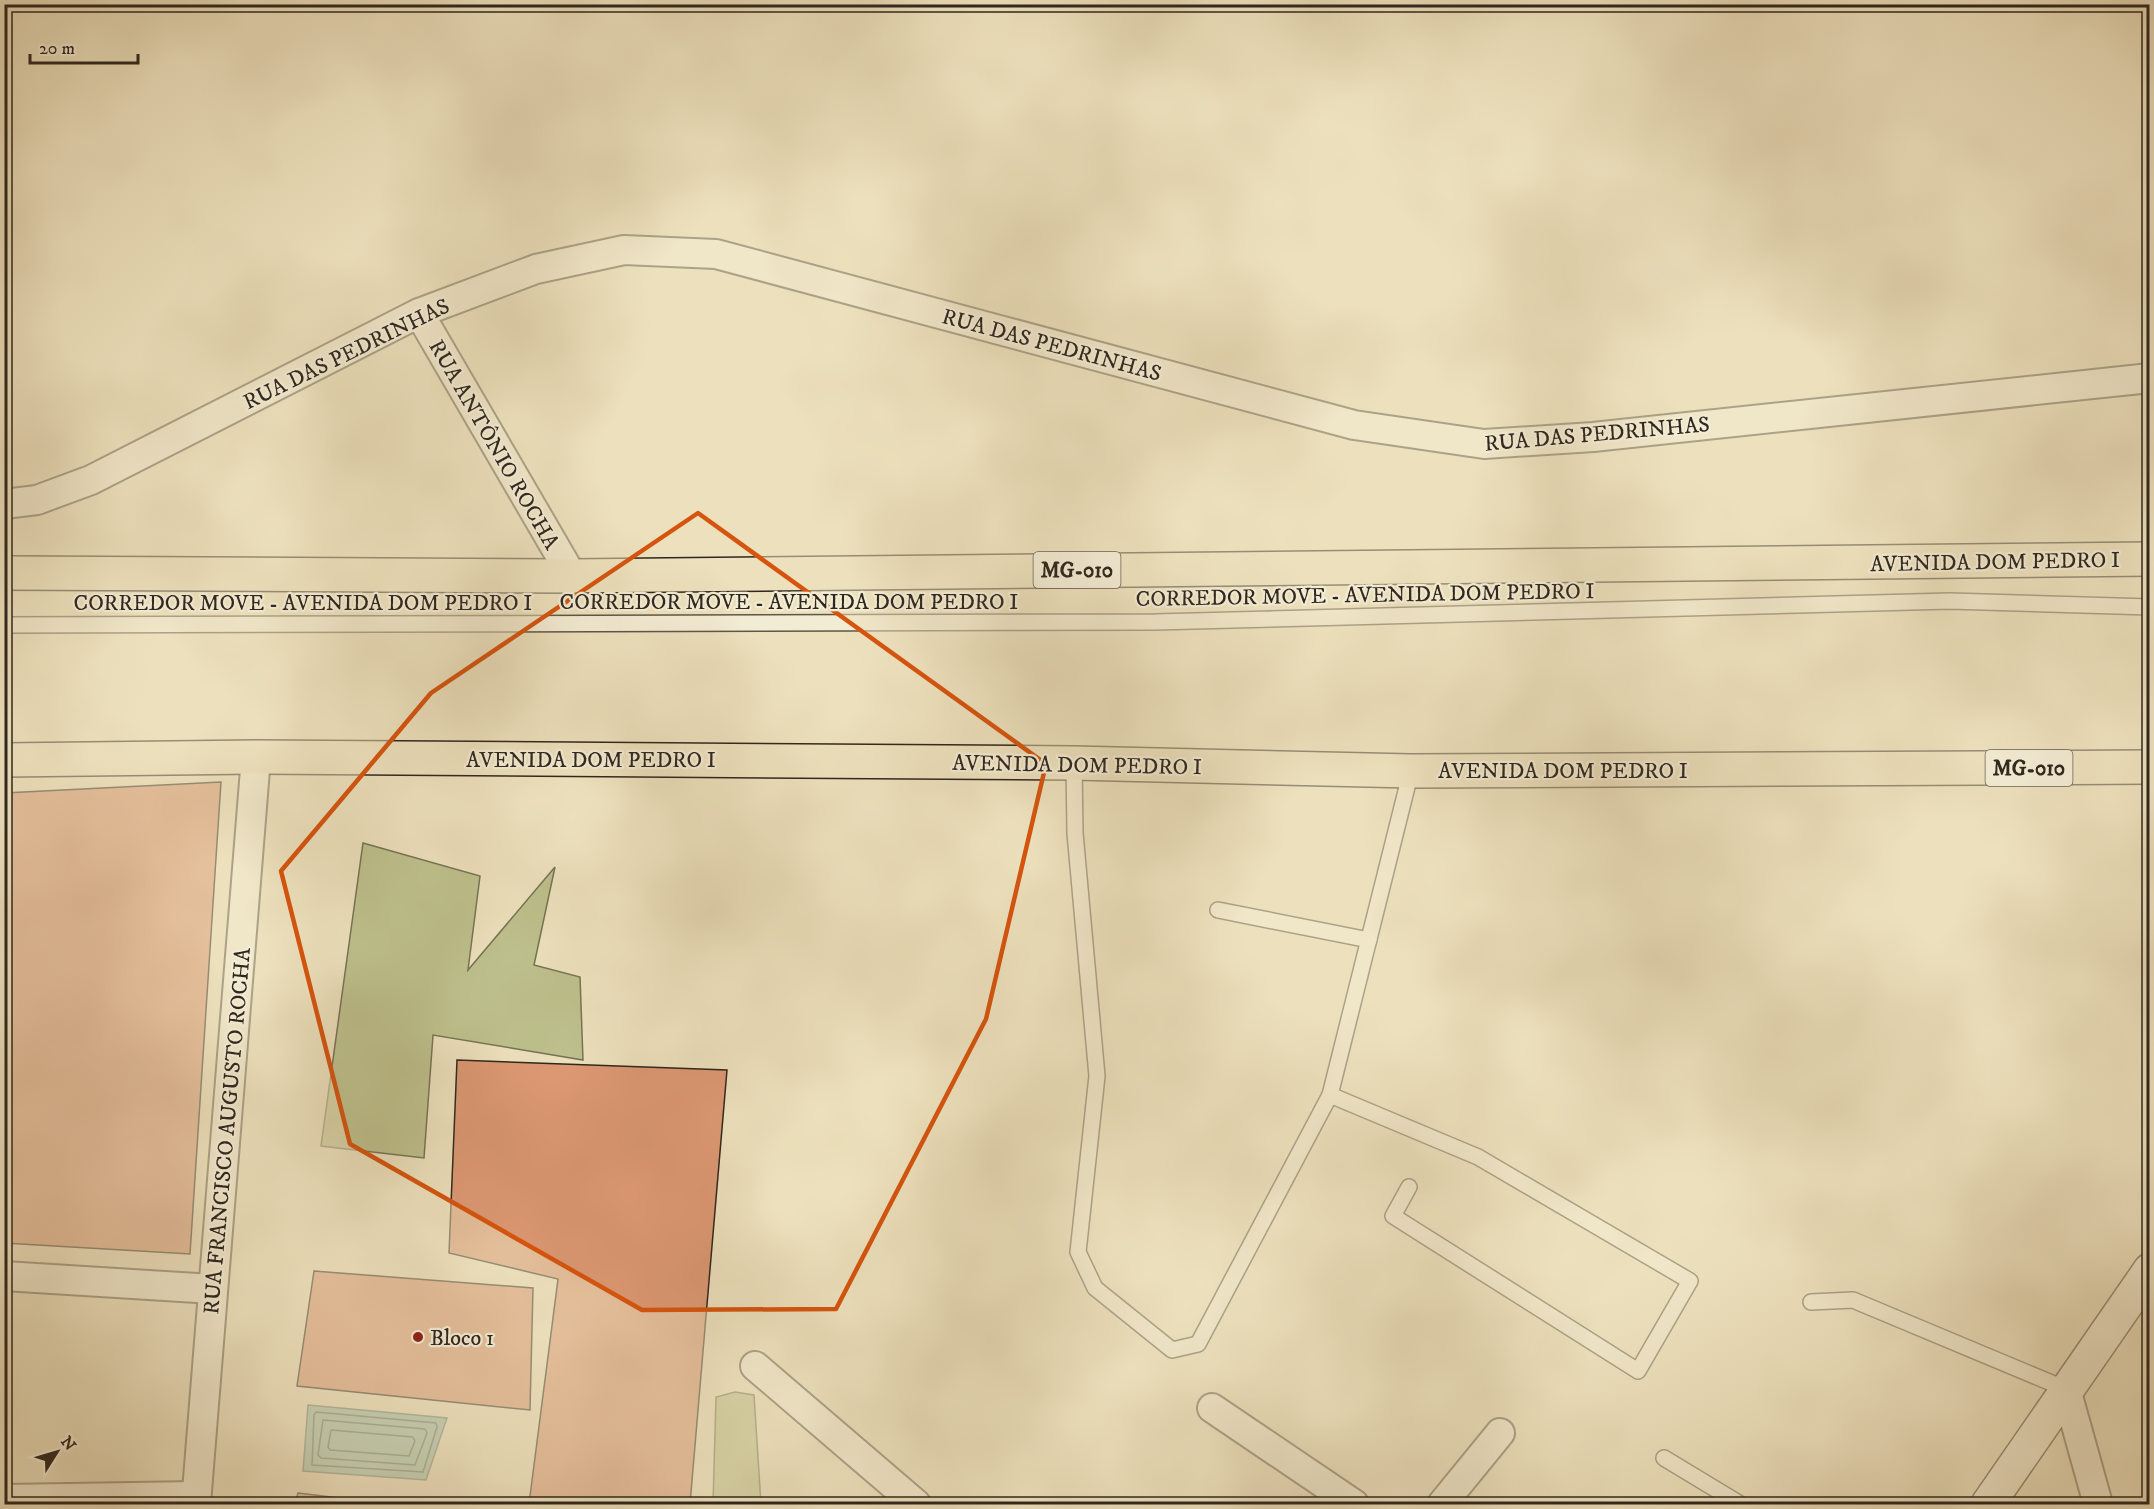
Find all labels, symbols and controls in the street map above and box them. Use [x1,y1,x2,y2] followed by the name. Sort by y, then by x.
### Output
[30,27,138,65] scale bar
[39,38,75,60] text: 20 m
[239,293,454,416] street label: RUA DAS PEDRINHAS
[939,303,1164,388] street label: RUA DAS PEDRINHAS
[423,335,565,555] street label: RUA ANTÔNIO ROCHA
[1483,411,1711,458] street label: RUA DAS PEDRINHAS
[1870,547,2120,578] street label: AVENIDA DOM PEDRO I
[1034,552,1120,588] road number: MG-010
[1135,578,1595,613] street label: CORREDOR MOVE - AVENIDA DOM PEDRO I
[560,589,1018,616] street label: CORREDOR MOVE - AVENIDA DOM PEDRO I
[74,590,532,617] street label: CORREDOR MOVE - AVENIDA DOM PEDRO I
[466,747,716,774] street label: AVENIDA DOM PEDRO I
[952,750,1202,781] street label: AVENIDA DOM PEDRO I
[1986,750,2072,786] road number: MG-010
[1438,758,1688,785] street label: AVENIDA DOM PEDRO I
[198,946,257,1316] street label: RUA FRANCISCO AUGUSTO ROCHA
[430,1325,494,1352] place label: Bloco 1
[411,1330,425,1344] marker: Bloco 1
[27,1422,87,1482] north arrow
[56,1432,80,1455] text: N

